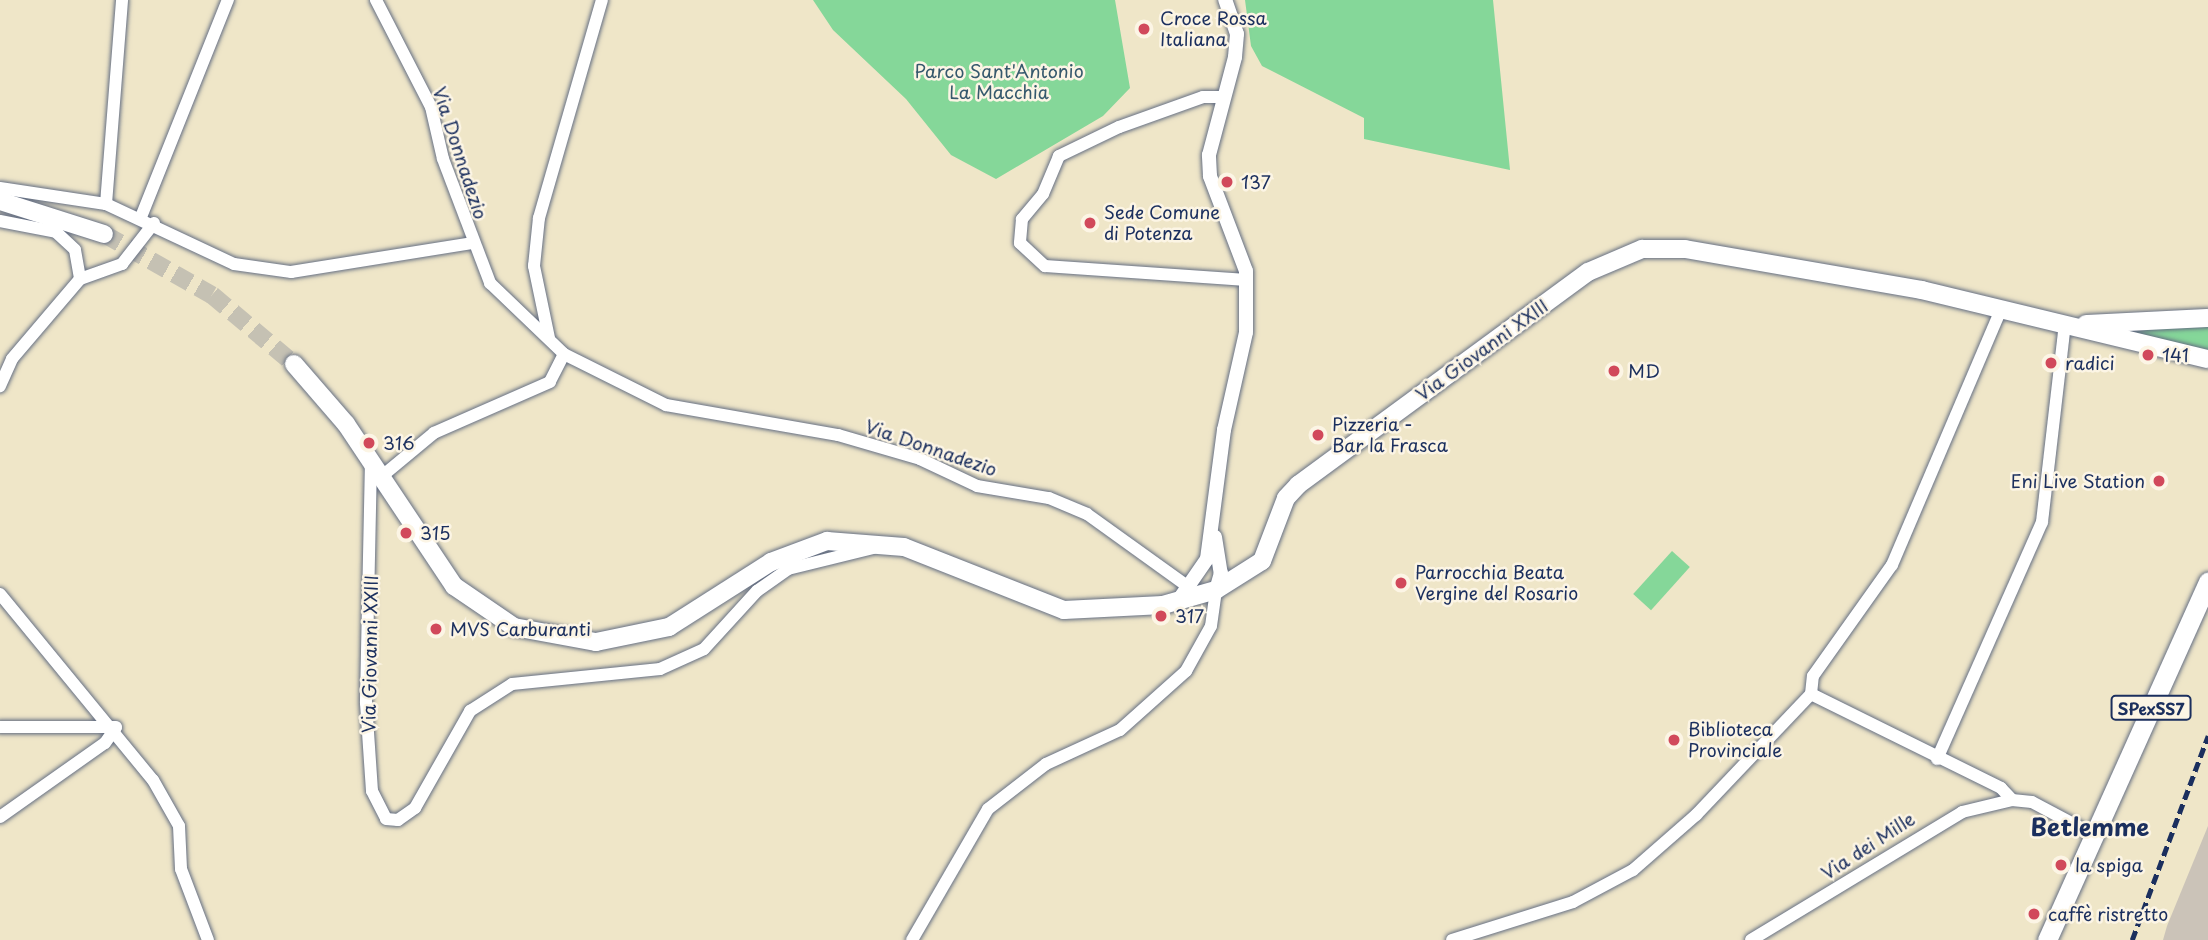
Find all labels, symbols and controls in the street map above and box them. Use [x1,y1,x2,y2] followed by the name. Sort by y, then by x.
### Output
[1160,8,1266,50] place label: Croce Rossa Italiana
[1134,19,1154,39] marker: Croce Rossa Italiana
[915,61,1083,104] park label: Parco Sant'Antonio La Macchia
[429,84,491,222] street label: Via Donnadezio
[1241,171,1271,193] place label: 137
[1219,174,1235,190] marker: 137
[1104,202,1222,244] place label: Sede Comune di Potenza
[1082,215,1098,231] marker: Sede Comune di Potenza
[1412,295,1552,405] street label: Via Giovanni XXIII
[2162,344,2189,366] place label: 141
[2140,347,2156,363] marker: 141
[2065,352,2115,374] place label: radici
[2043,355,2059,371] marker: radici
[1628,360,1660,382] place label: MD
[1606,363,1622,379] marker: MD
[1332,414,1449,457] place label: Pizzeria - Bar la Frasca
[863,415,999,481] street label: Via Donnadezio
[1310,427,1326,443] marker: Pizzeria - Bar la Frasca
[383,432,414,454] place label: 316
[361,435,377,451] marker: 316
[2011,470,2145,492] place label: Eni Live Station
[2151,473,2167,489] marker: Eni Live Station
[420,522,450,544] place label: 315
[398,525,414,541] marker: 315
[1415,562,1579,604] place label: Parrocchia Beata Vergine del Rosario
[1393,575,1409,591] marker: Parrocchia Beata Vergine del Rosario
[358,576,382,732] street label: Via Giovanni XXIII
[1175,605,1204,627] place label: 317
[1153,608,1169,624] marker: 317
[450,618,592,640] place label: MVS Carburanti
[428,621,444,637] marker: MVS Carburanti
[2109,695,2193,720] road number: SPexSS7
[1688,719,1782,762] place label: Biblioteca Provinciale
[1666,732,1682,748] marker: Biblioteca Provinciale
[1817,808,1919,884] street label: Via dei Mille
[2031,813,2149,841] district label: Betlemme
[2075,854,2143,876] place label: la spiga
[2053,857,2069,873] marker: la spiga
[2048,903,2169,925] place label: caffè ristretto
[2026,906,2042,922] marker: caffè ristretto

